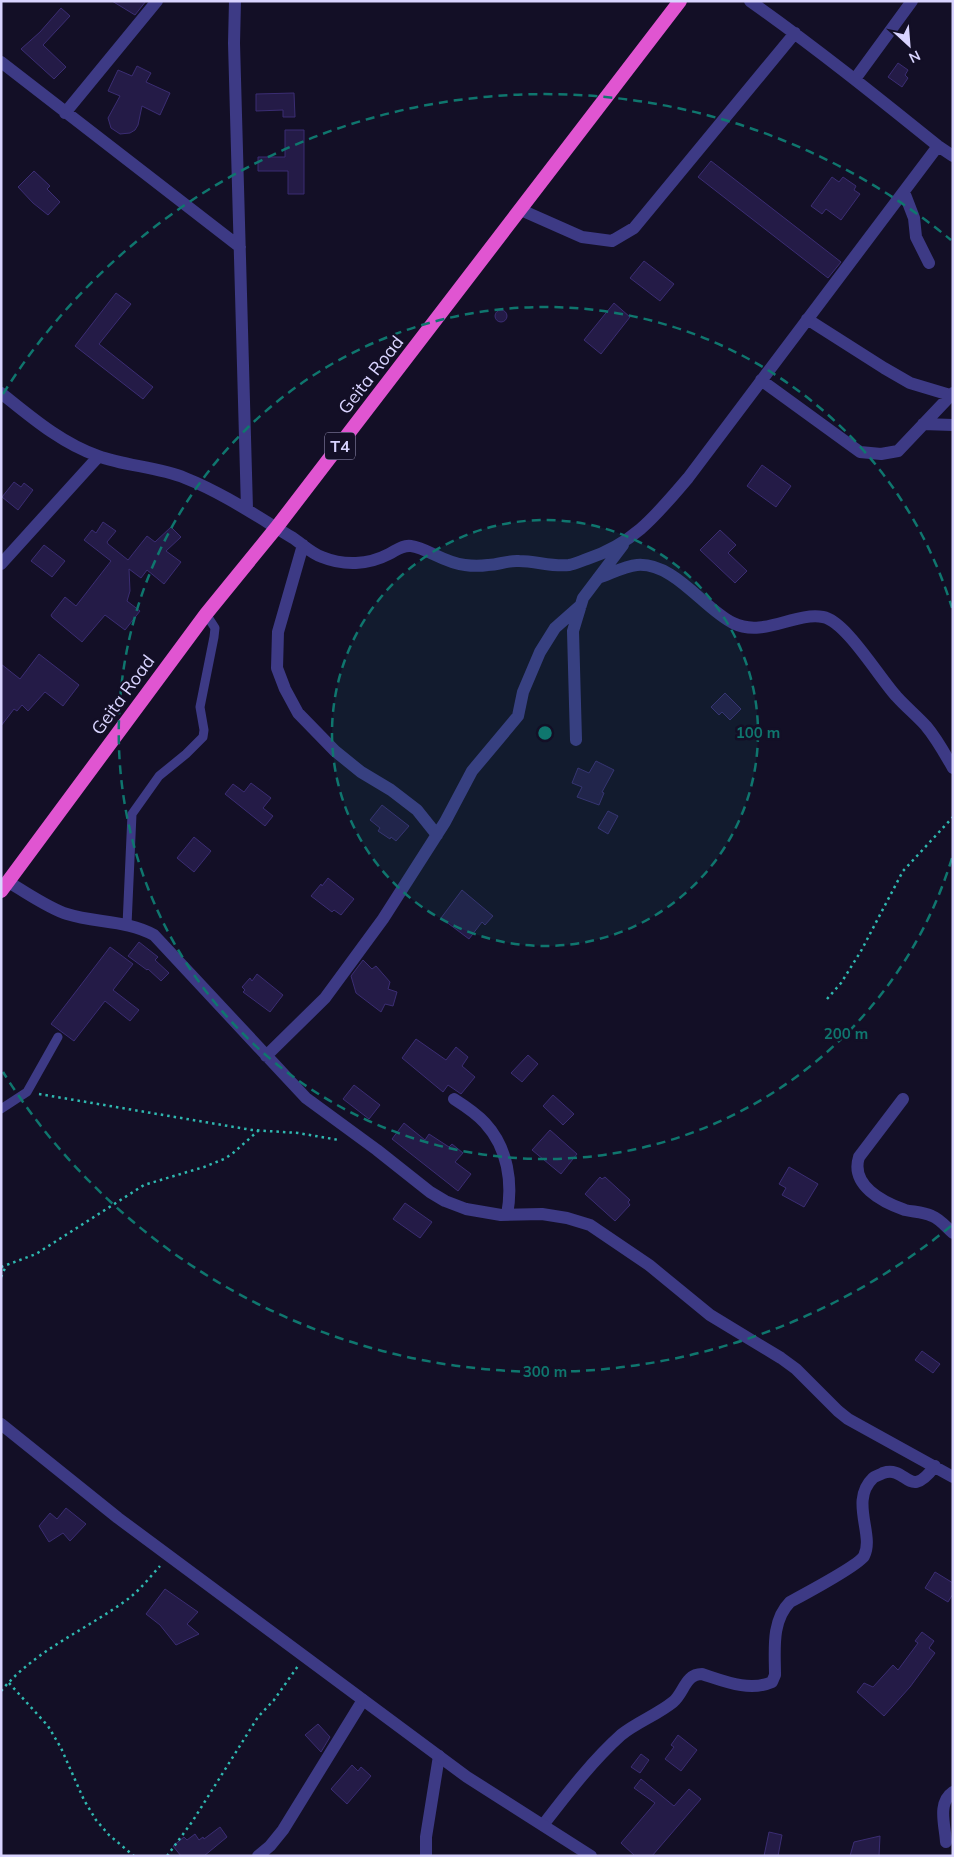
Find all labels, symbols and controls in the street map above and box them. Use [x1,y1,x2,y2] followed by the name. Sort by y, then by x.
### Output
[884,20,934,70] north arrow
[906,46,923,67] text: N
[333,331,408,418] street label: Geita Road
[325,432,355,460] road number: T4
[86,650,159,739] street label: Geita Road
[736,723,780,742] text: 100 m
[536,724,554,742] centre of rings
[824,1024,868,1043] text: 200 m
[523,1362,567,1381] text: 300 m

